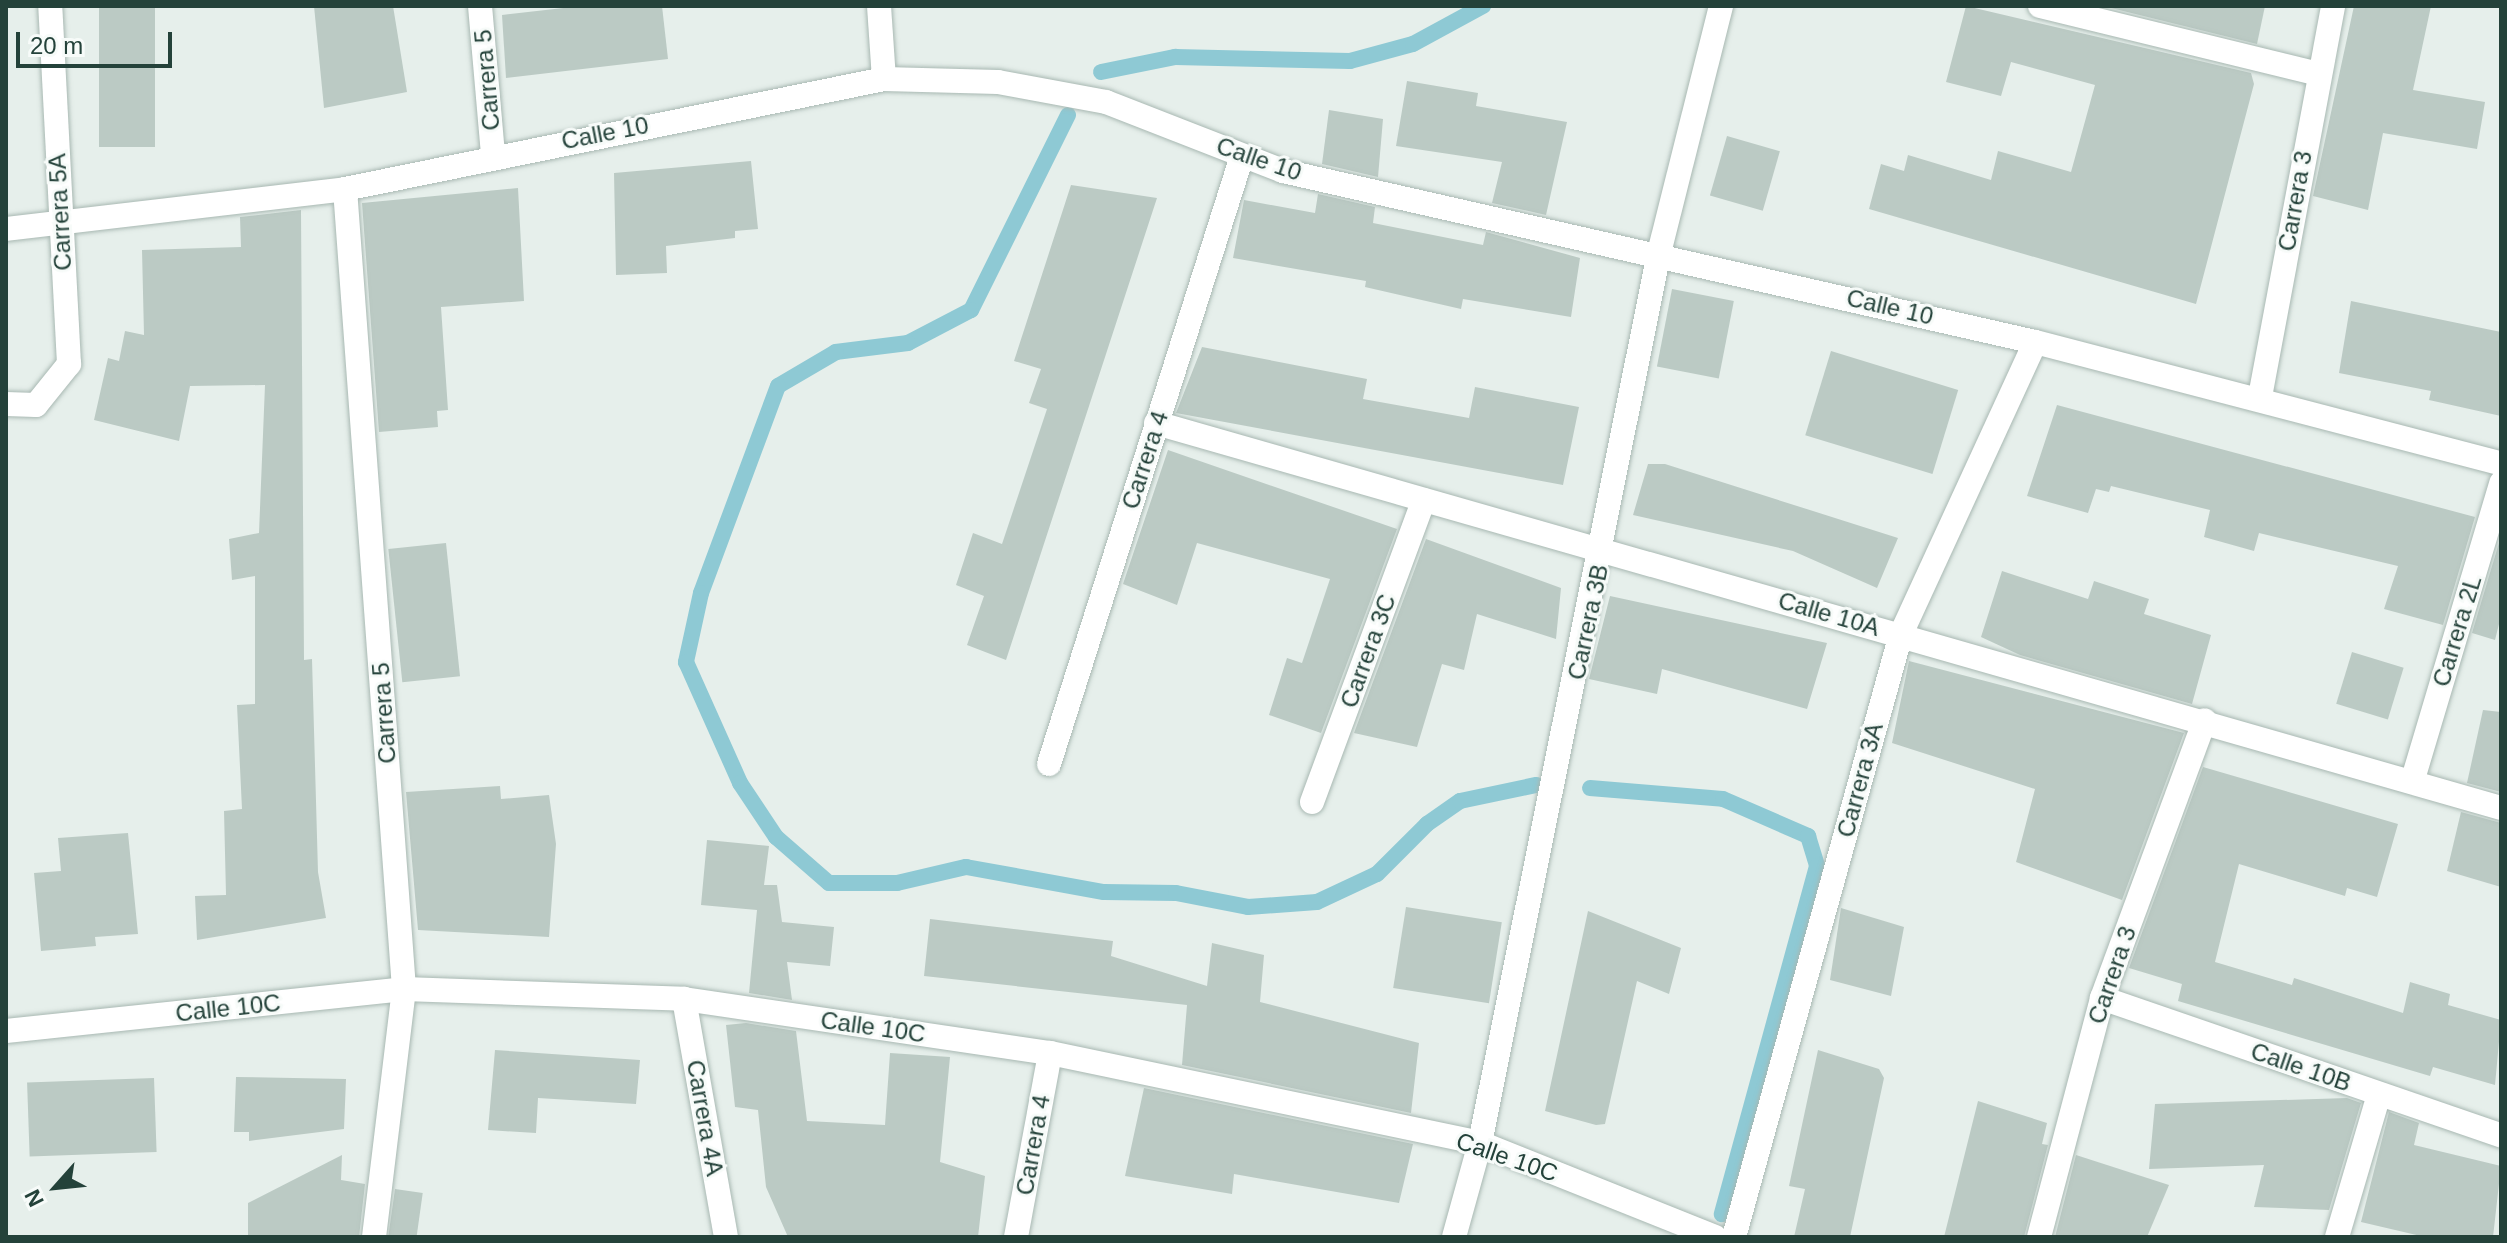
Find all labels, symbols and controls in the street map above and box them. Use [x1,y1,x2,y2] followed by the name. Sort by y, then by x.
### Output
[20,16,176,66] scale bar
[468,28,506,132] street label: Carrera 5
[30,32,83,59] text: 20 m
[559,110,651,156] street label: Calle 10
[1213,131,1305,187] street label: Calle 10
[2272,149,2318,253] street label: Carrera 3
[43,153,77,271] street label: Carrera 5A
[1844,283,1936,331] street label: Calle 10
[1116,407,1174,513] street label: Carrera 4
[1562,562,1614,682] street label: Carrera 3B
[2426,572,2488,690] street label: Carrera 2L
[1775,586,1883,642] street label: Calle 10A
[1334,590,1402,712] street label: Carrera 3C
[366,661,402,765] street label: Carrera 5
[1831,720,1889,840] street label: Carrera 3A
[2082,922,2142,1028] street label: Carrera 3
[174,988,282,1028] street label: Calle 10C
[819,1005,927,1049] street label: Calle 10C
[2247,1036,2355,1098] street label: Calle 10B
[681,1058,729,1178] street label: Carrera 4A
[1010,1093,1056,1197] street label: Carrera 4
[1452,1126,1562,1188] street label: Calle 10C
[16,1147,96,1227] north arrow
[19,1185,49,1211] text: N

